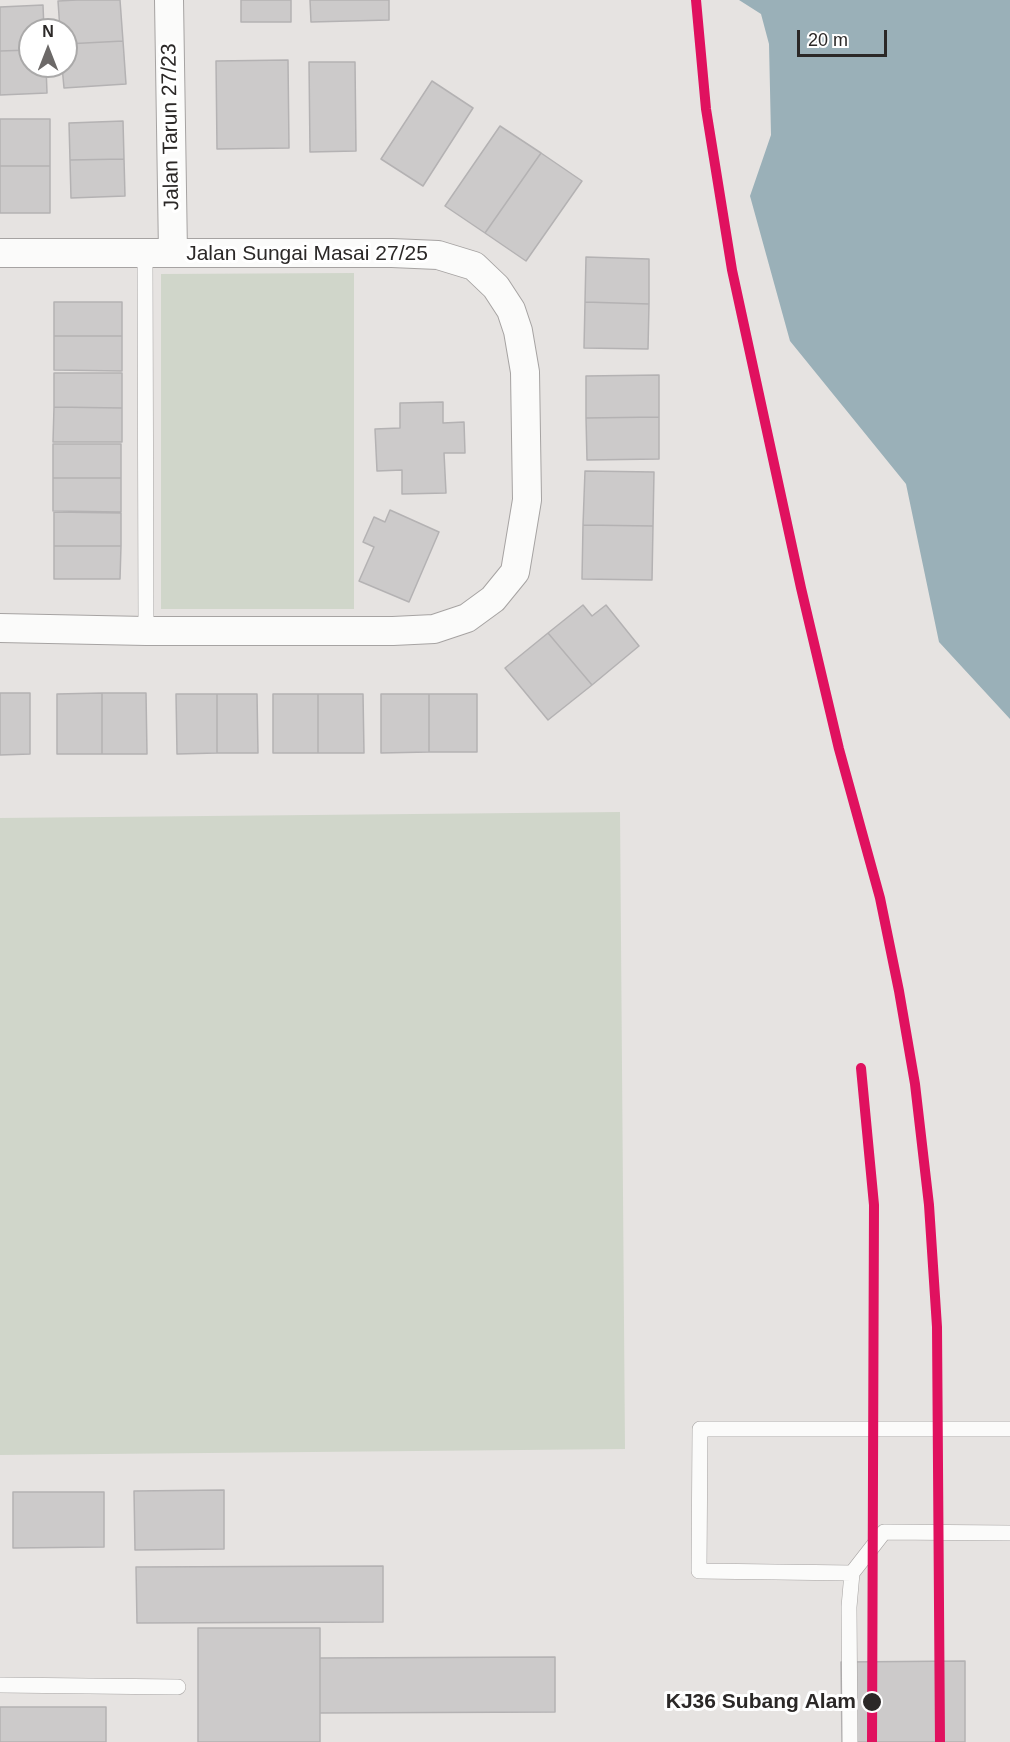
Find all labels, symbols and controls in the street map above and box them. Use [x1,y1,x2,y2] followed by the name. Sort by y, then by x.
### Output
[18,18,78,78] north arrow
[800,18,890,56] scale bar
[42,23,54,40] text: N
[808,30,848,50] text: 20 m
[157,43,185,211] street label: Jalan Tarun 27/23
[186,241,428,267] street label: Jalan Sungai Masai 27/25
[666,1689,856,1715] place label: KJ36 Subang Alam
[861,1691,883,1713] marker: KJ36 Subang Alam

